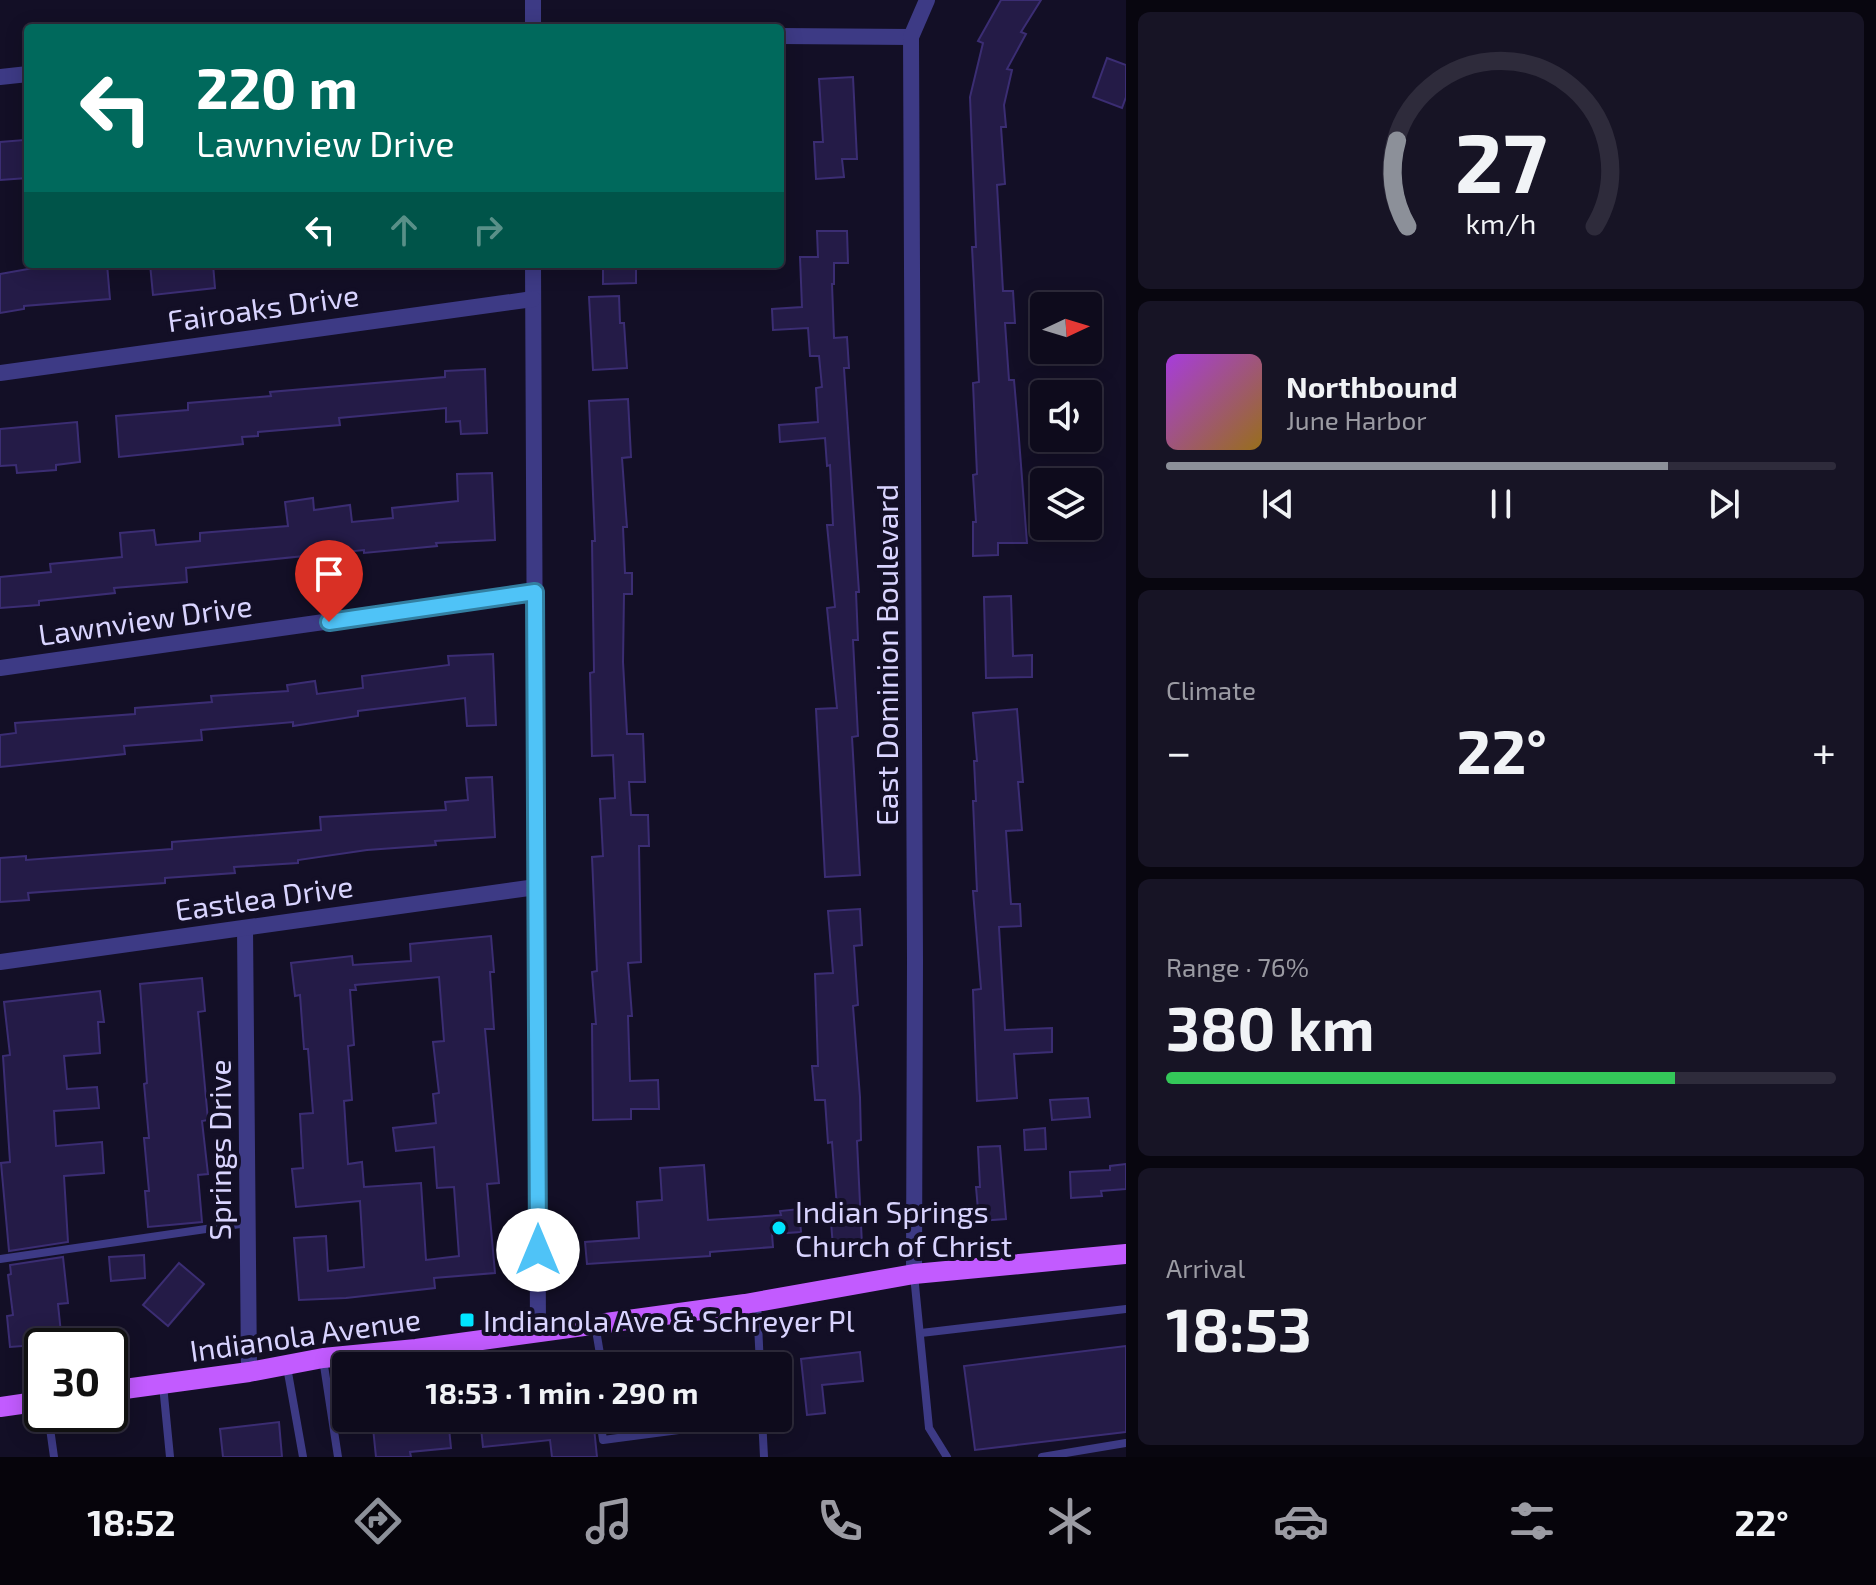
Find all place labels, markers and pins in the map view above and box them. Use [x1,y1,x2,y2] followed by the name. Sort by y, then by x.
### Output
[295,540,363,622] pin
[795,1193,1012,1263] place label: Indian Springs Church of Christ
[770,1219,788,1237] marker: Indian Springs Church of Christ
[483,1302,855,1338] place label: Indianola Ave & Schreyer Pl
[458,1311,476,1329] marker: Indianola Ave & Schreyer Pl

